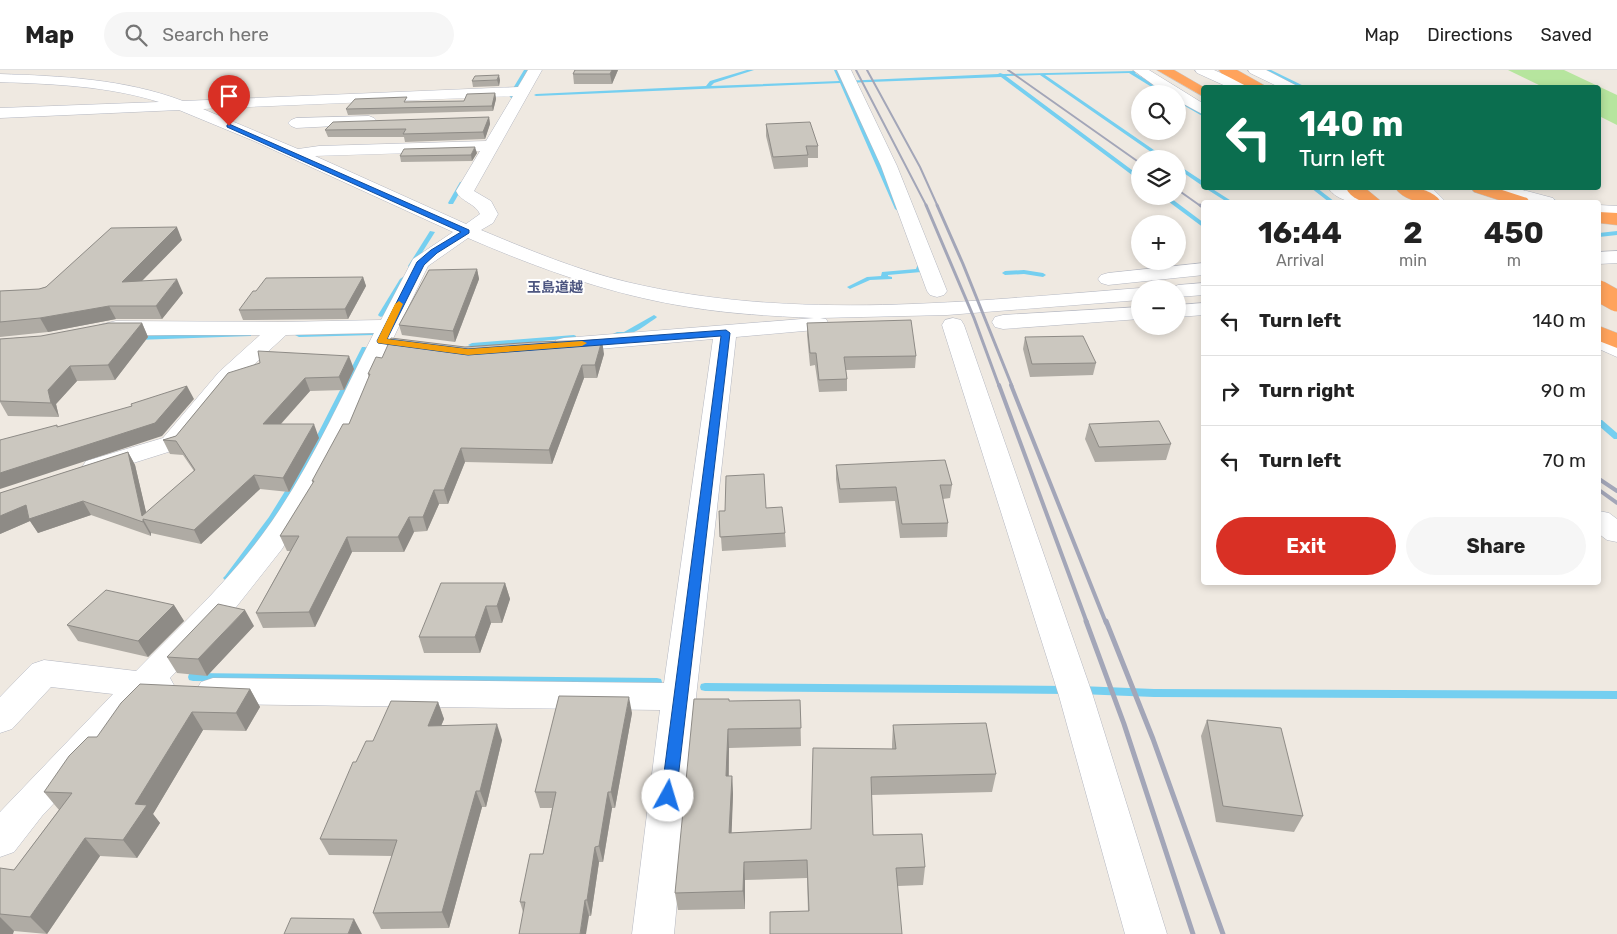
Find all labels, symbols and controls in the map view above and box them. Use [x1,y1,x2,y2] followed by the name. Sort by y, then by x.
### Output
[104,12,454,57] search box
[25,21,74,49] text: Map
[122,21,150,49] icon: search
[162,23,269,46] text: Search here
[1364,24,1399,46] text: Map
[1427,24,1513,46] text: Directions
[1541,24,1592,46] text: Saved
[208,75,250,126] pin
[215,82,243,110] icon: arrive
[1131,85,1186,335] map controls
[1131,85,1186,140] button: search
[1299,103,1404,145] text: 140 m
[1216,105,1281,170] icon: left
[1299,145,1385,172] text: Turn left
[1131,150,1186,205] button: layers
[1131,215,1186,270] button: +
[1258,215,1342,251] text: 16:44
[1403,215,1423,251] text: 2
[1484,215,1544,251] text: 450
[1276,251,1324,270] text: Arrival
[1399,251,1427,270] text: min
[1507,251,1521,270] text: m
[527,279,583,296] district label: 玉島道越
[1131,280,1186,335] button: −
[1216,307,1244,335] icon: left
[1259,309,1341,332] text: Turn left
[1532,309,1586,332] text: 140 m
[1216,377,1244,405] icon: right
[1259,379,1354,402] text: Turn right
[1541,379,1586,402] text: 90 m
[1216,447,1244,475] icon: left
[1259,449,1341,472] text: Turn left
[1543,449,1586,472] text: 70 m
[1216,517,1396,575] button: Exit
[1406,517,1586,575] button: Share
[641,769,693,821] position arrow

